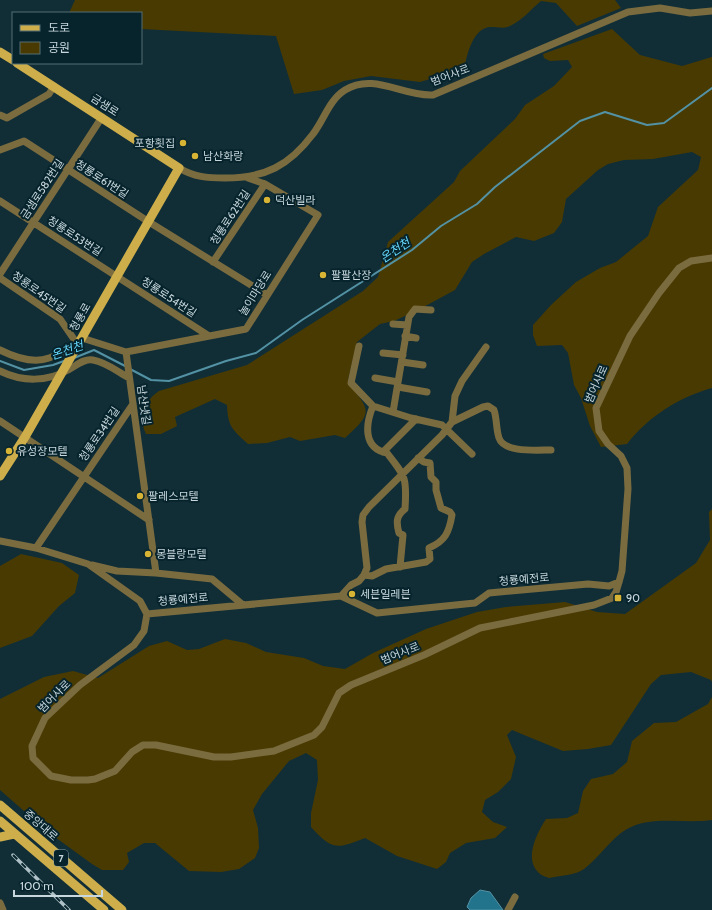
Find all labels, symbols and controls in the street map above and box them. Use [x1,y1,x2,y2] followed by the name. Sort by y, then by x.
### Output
[12,12,142,64] legend
[48,20,70,35] text: 도로
[48,40,70,55] text: 공원
[429,61,471,89] street label: 범어사로
[88,91,122,119] street label: 금샘로
[135,136,175,150] place label: 포항횟집
[178,138,188,148] marker: 포항횟집
[203,149,243,163] place label: 남산화랑
[190,151,200,161] marker: 남산화랑
[17,156,67,222] street label: 금샘로582번길
[73,157,131,201] street label: 청룡로61번길
[207,187,253,247] street label: 청룡로62번길
[275,193,315,207] place label: 덕산빌라
[262,195,272,205] marker: 덕산빌라
[45,213,105,259] street label: 청룡로53번길
[377,233,415,265] water label: 온천천
[9,268,69,316] street label: 청룡로45번길
[236,268,274,318] street label: 놀이마당로
[331,268,371,282] place label: 팔팔산장
[318,270,328,280] marker: 팔팔산장
[139,274,199,320] street label: 청룡로54번길
[66,300,94,334] street label: 청룡로
[49,337,87,362] water label: 온천천
[581,363,611,405] street label: 범어사로
[134,384,154,426] street label: 남산냇길
[76,404,122,464] street label: 청룡로34번길
[17,444,68,458] place label: 유성장모텔
[4,446,14,456] marker: 유성장모텔
[148,489,199,503] place label: 팔레스모텔
[135,491,145,501] marker: 팔레스모텔
[156,547,207,561] place label: 몽블랑모텔
[143,549,153,559] marker: 몽블랑모텔
[498,570,550,588] street label: 청룡예전로
[360,587,411,601] place label: 세븐일레븐
[347,589,357,599] marker: 세븐일레븐
[157,590,209,608] street label: 청룡예전로
[626,591,640,605] place label: 90
[613,593,623,603] marker: 90
[379,639,421,667] street label: 범어사로
[35,677,73,715] street label: 범어사로
[21,806,61,844] street label: 중앙대로
[54,850,68,866] road number: 7
[14,872,102,898] scale bar
[20,878,54,893] text: 100 m

